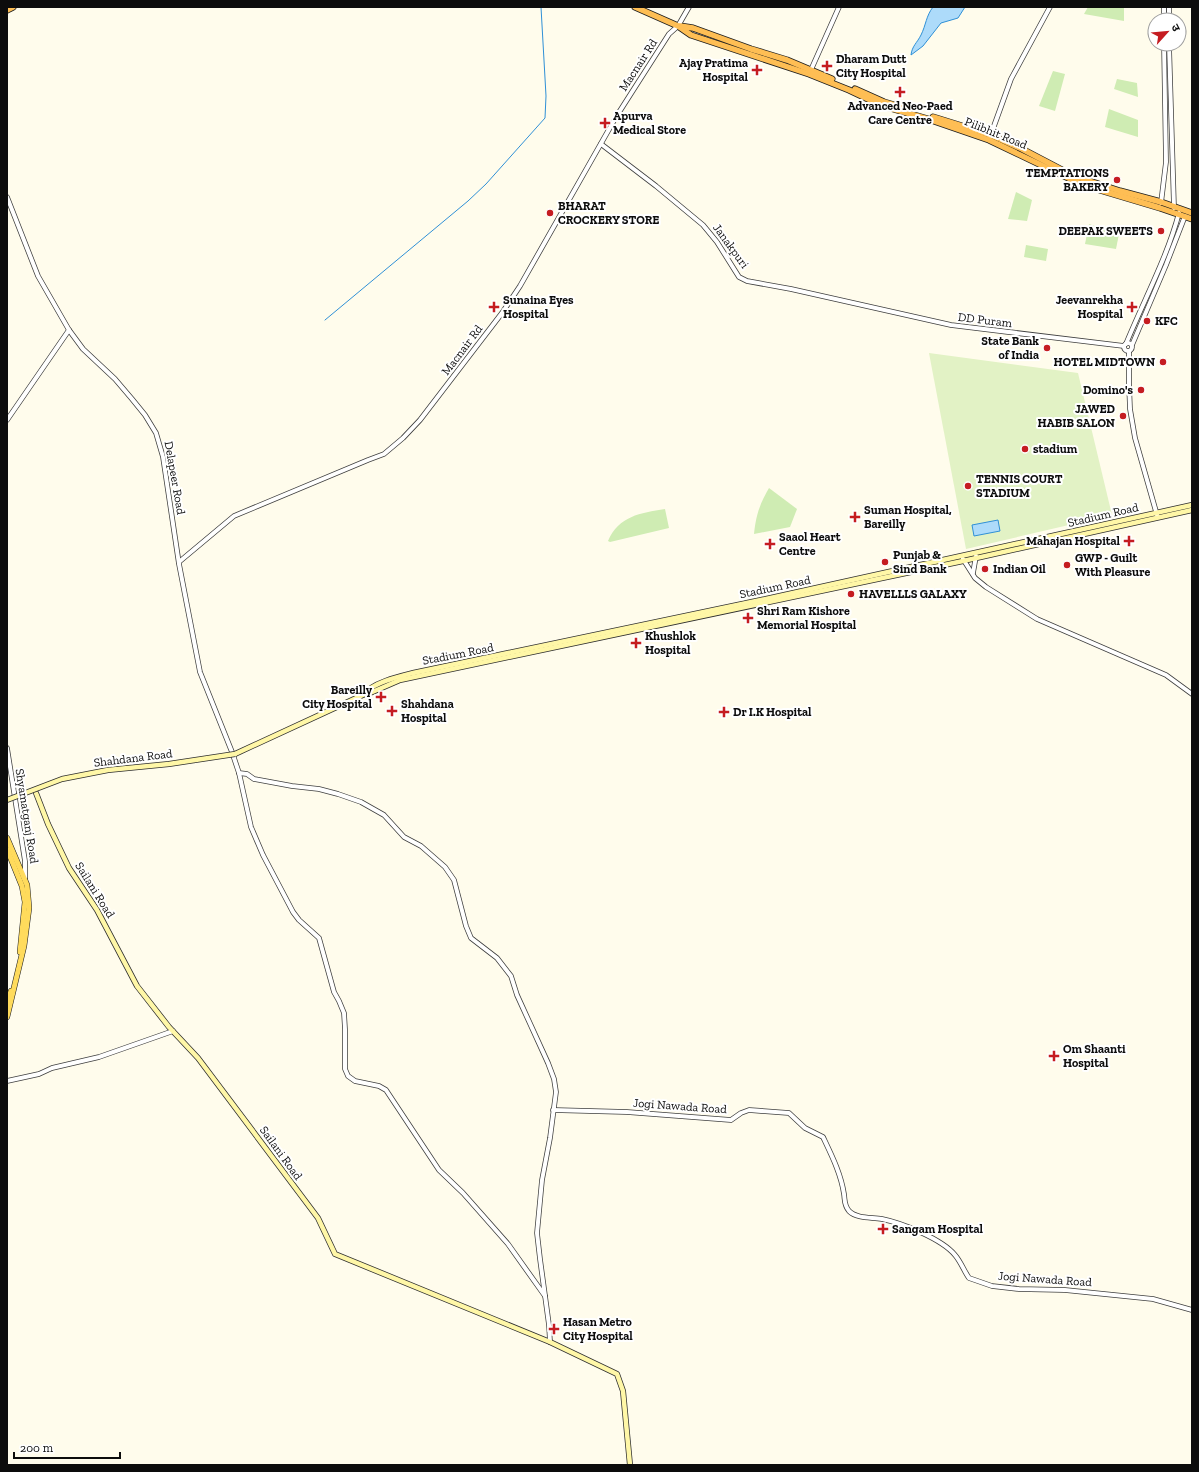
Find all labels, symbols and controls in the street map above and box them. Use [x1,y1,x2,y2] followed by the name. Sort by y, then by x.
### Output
[1147,12,1187,52] north arrow
[1168,22,1183,34] text: उ
[616,36,660,94] street label: Macnair Rd
[836,52,907,80] place label: Dharam Dutt City Hospital
[679,56,749,84] place label: Ajay Pratima Hospital
[821,60,833,72] marker: Dharam Dutt City Hospital
[751,64,763,76] marker: Ajay Pratima Hospital
[894,86,906,98] marker: Advanced Neo-Paed Care Centre
[847,99,953,127] place label: Advanced Neo-Paed Care Centre
[613,109,686,137] place label: Apurva Medical Store
[963,114,1030,152] street label: Pilibhit Road
[600,118,610,128] marker: Apurva Medical Store
[1025,166,1109,194] place label: TEMPTATIONS BAKERY
[1112,175,1122,185] marker: TEMPTATIONS BAKERY
[558,199,660,227] place label: BHARAT CROCKERY STORE
[545,208,555,218] marker: BHARAT CROCKERY STORE
[710,221,752,271] street label: Janakpuri
[1058,224,1153,238] place label: DEEPAK SWEETS
[1156,226,1166,236] marker: DEEPAK SWEETS
[503,293,574,321] place label: Sunaina Eyes Hospital
[1056,293,1124,321] place label: Jeevanrekha Hospital
[488,301,500,313] marker: Sunaina Eyes Hospital
[1126,301,1138,313] marker: Jeevanrekha Hospital
[957,310,1013,330] street label: DD Puram
[1155,314,1178,328] place label: KFC
[1142,316,1152,326] marker: KFC
[439,322,486,378] street label: Macnair Rd
[981,334,1039,362] place label: State Bank of India
[1042,343,1052,353] marker: State Bank of India
[1053,355,1155,369] place label: HOTEL MIDTOWN
[1158,357,1168,367] marker: HOTEL MIDTOWN
[1083,383,1133,397] place label: Domino's
[1136,385,1146,395] marker: Domino's
[1037,402,1116,430] place label: JAWED HABIB SALON
[1118,411,1128,421] marker: JAWED HABIB SALON
[162,440,188,516] street label: Delapeer Road
[1033,442,1078,456] place label: stadium
[1020,444,1030,454] marker: stadium
[976,472,1063,500] place label: TENNIS COURT STADIUM
[963,481,973,491] marker: TENNIS COURT STADIUM
[1066,500,1140,530] street label: Stadium Road
[864,503,952,531] place label: Suman Hospital, Bareilly
[849,511,861,523] marker: Suman Hospital, Bareilly
[779,530,841,558] place label: Saaol Heart Centre
[1026,534,1121,549] place label: Mahajan Hospital
[1123,535,1135,547] marker: Mahajan Hospital
[764,538,776,550] marker: Saaol Heart Centre
[893,548,947,576] place label: Punjab & Sind Bank
[1075,551,1150,579] place label: GWP - Guilt With Pleasure
[880,557,890,567] marker: Punjab & Sind Bank
[1062,560,1072,570] marker: GWP - Guilt With Pleasure
[993,562,1046,576] place label: Indian Oil
[980,564,990,574] marker: Indian Oil
[738,573,812,601] street label: Stadium Road
[859,587,967,601] place label: HAVELLLS GALAXY
[846,589,856,599] marker: HAVELLLS GALAXY
[757,604,857,632] place label: Shri Ram Kishore Memorial Hospital
[742,612,754,624] marker: Shri Ram Kishore Memorial Hospital
[645,629,696,657] place label: Khushlok Hospital
[630,637,642,649] marker: Khushlok Hospital
[421,640,495,668] street label: Stadium Road
[302,683,373,711] place label: Bareilly City Hospital
[375,691,387,703] marker: Bareilly City Hospital
[401,697,454,725] place label: Shahdana Hospital
[386,705,398,717] marker: Shahdana Hospital
[733,705,812,719] place label: Dr I.K Hospital
[718,706,730,718] marker: Dr I.K Hospital
[93,746,174,770] street label: Shahdana Road
[12,767,42,865] street label: Shyamatganj Road
[72,859,118,921] street label: Sailani Road
[1063,1042,1126,1070] place label: Om Shaanti Hospital
[1048,1050,1060,1062] marker: Om Shaanti Hospital
[633,1096,728,1116] street label: Jogi Nawada Road
[257,1123,306,1183] street label: Sailani Road
[892,1222,983,1236] place label: Sangam Hospital
[877,1223,889,1235] marker: Sangam Hospital
[998,1269,1093,1289] street label: Jogi Nawada Road
[563,1315,633,1343] place label: Hasan Metro City Hospital
[548,1323,560,1335] marker: Hasan Metro City Hospital
[14,1434,120,1460] scale bar
[20,1441,54,1455] text: 200 m

